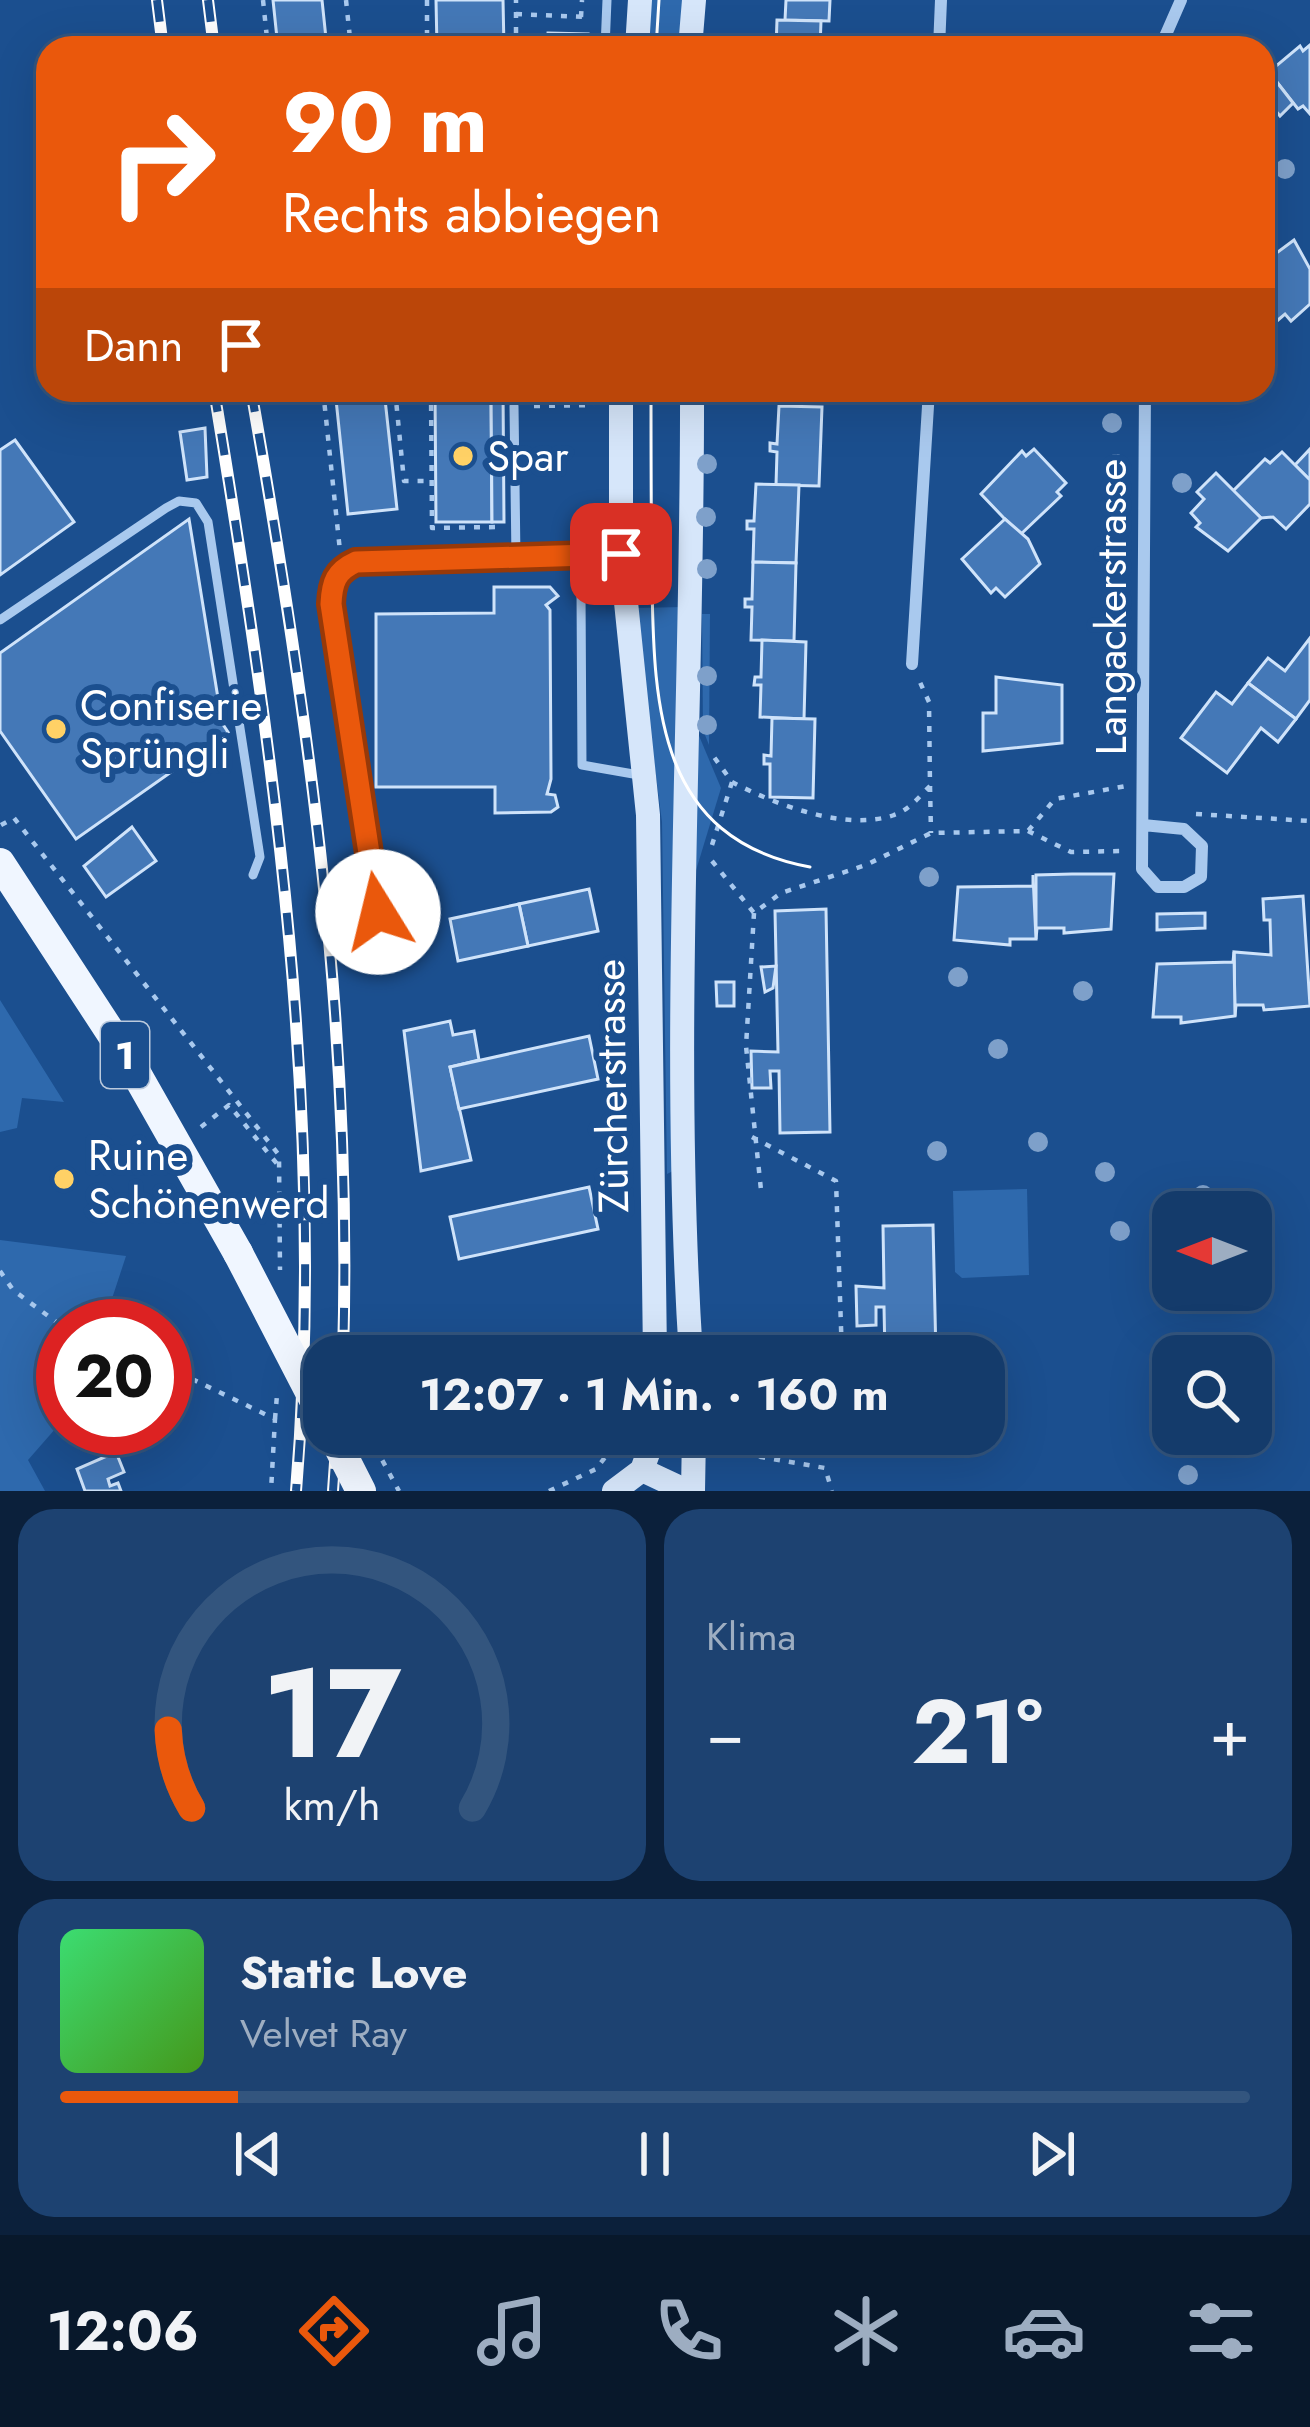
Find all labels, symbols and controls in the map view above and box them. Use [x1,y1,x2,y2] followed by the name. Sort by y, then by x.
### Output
[282,62,488,184] text: 90 m
[84,84,240,240] icon: right
[282,174,661,252] text: Rechts abbiegen
[208,312,274,378] icon: arrive
[84,313,184,378] text: Dann
[487,426,569,487] place label: Spar
[450,443,476,469] marker: Spar
[1081,459,1142,755] street label: Langackerstrasse
[570,503,672,605] pin
[588,521,654,587] icon: arrive
[80,675,262,784] place label: Confiserie Sprüngli
[43,716,69,742] marker: Confiserie Sprüngli
[315,849,441,975] position arrow
[579,958,644,1213] street label: Zürcherstrasse
[101,1022,149,1088] road number: 1
[88,1125,330,1234] place label: Ruine Schönenwerd
[51,1166,77,1192] marker: Ruine Schönenwerd
[1152,1191,1272,1311] north arrow
[1152,1191,1272,1455] map controls
[36,1299,192,1455] speed limit sign: 20
[1152,1335,1272,1455] button: search
[419,1362,889,1427] text: 12:07 · 1 Min. · 160 m
[706,1608,796,1665] text: Klima
[263,1623,401,1804] text: 17
[911,1667,1043,1797] text: 21°
[706,1685,745,1781] text: −
[1209,1685,1250,1781] text: +
[284,1774,380,1836] text: km/h
[240,1940,468,2005] text: Static Love
[240,2005,407,2062] text: Velvet Ray
[225,2121,291,2187] icon: previous
[622,2121,688,2187] icon: pause
[1019,2121,1085,2187] icon: next
[292,2289,376,2373] icon: directions
[470,2289,554,2373] icon: music
[647,2289,731,2373] icon: phone
[824,2289,908,2373] icon: climate
[1002,2289,1086,2373] icon: car
[1179,2289,1263,2373] icon: filters
[47,2292,199,2370] text: 12:06

